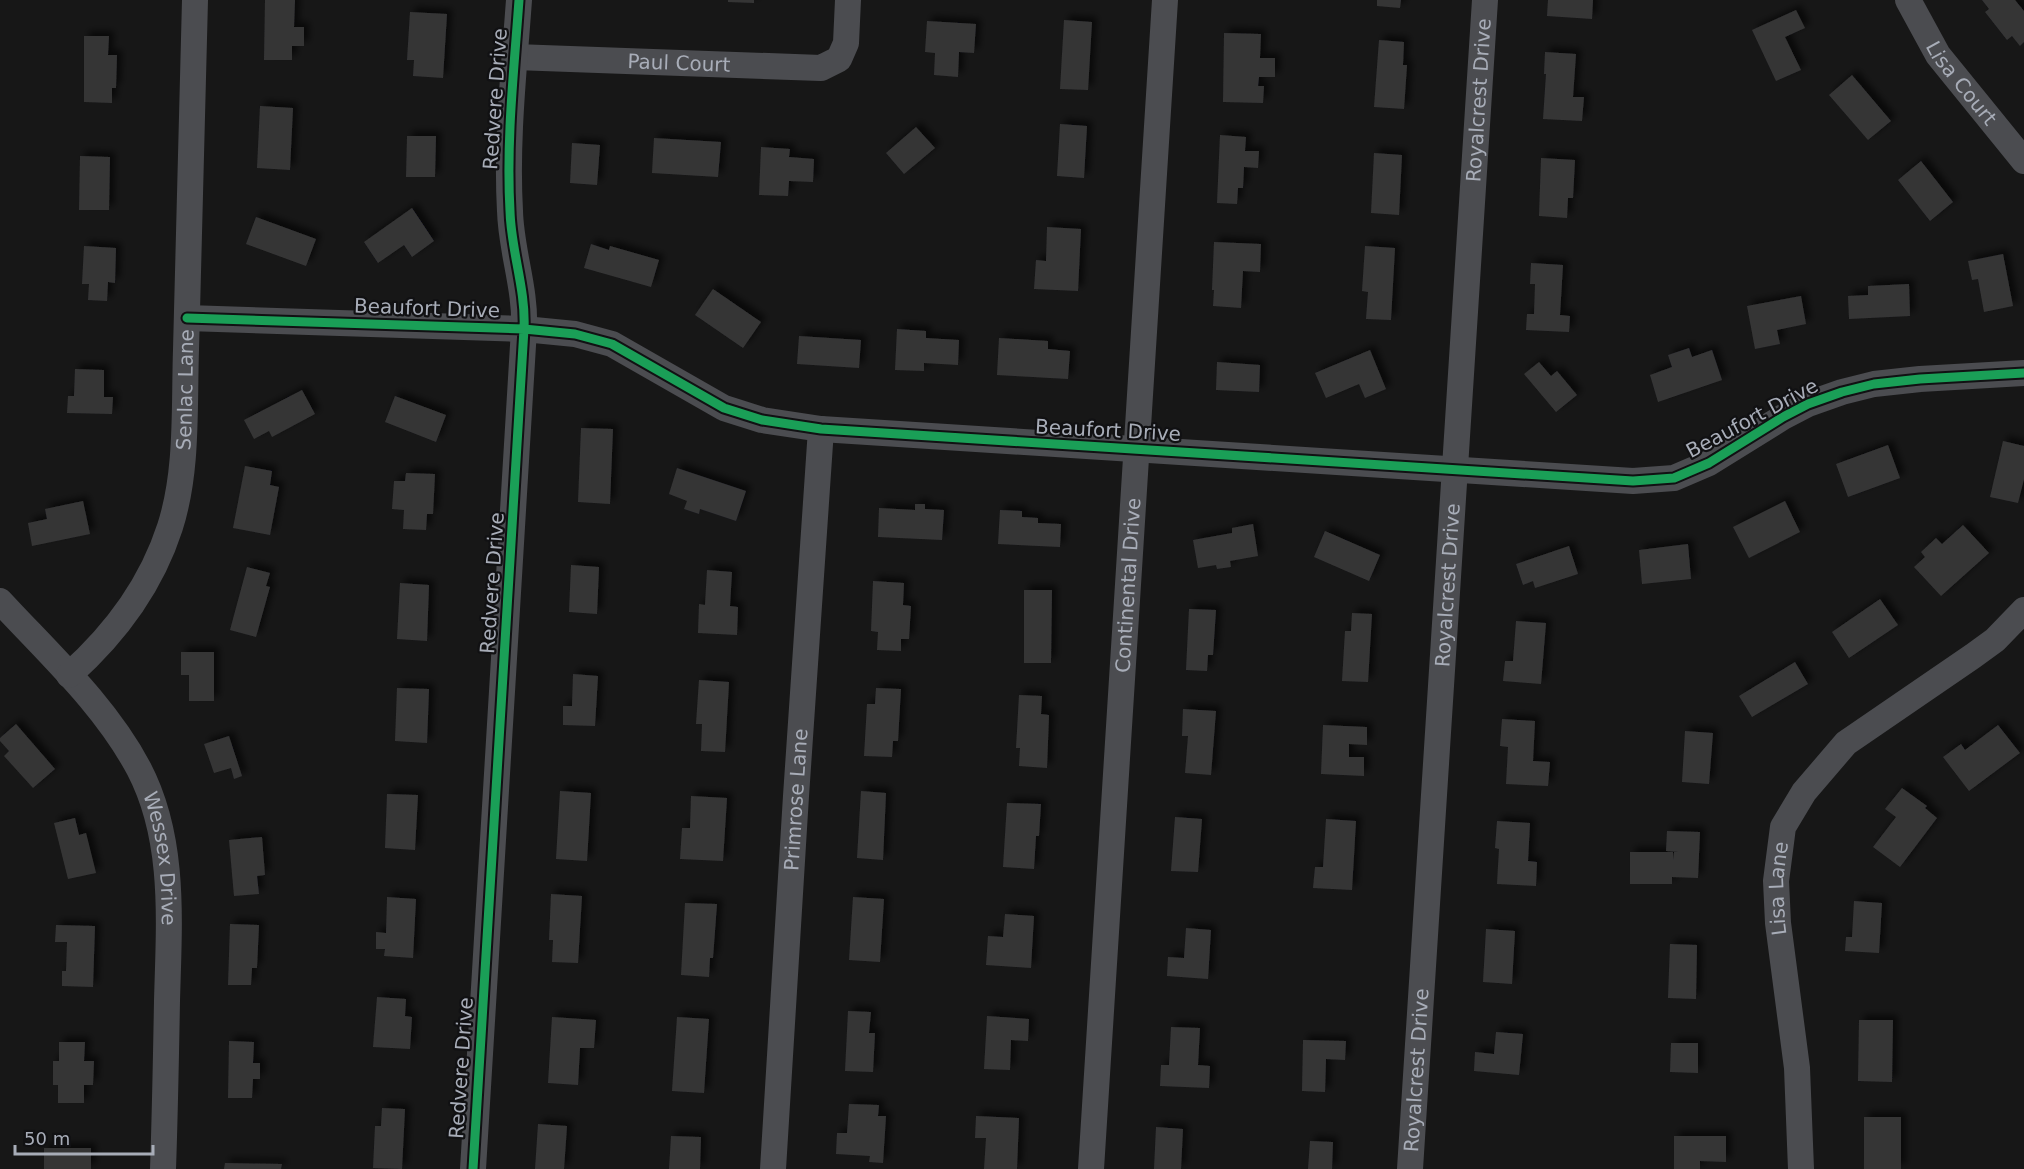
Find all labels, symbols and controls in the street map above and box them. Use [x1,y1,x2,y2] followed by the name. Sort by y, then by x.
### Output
[1461,18,1496,183] street label: Royalcrest Drive
[478,27,512,171] street label: Redvere Drive
[1921,37,2002,130] street label: Lisa Court
[627,49,731,77] street label: Paul Court
[354,293,500,323] street label: Beaufort Drive
[171,329,199,451] street label: Senlac Lane
[1682,373,1822,463] street label: Beaufort Drive
[1034,414,1182,446] street label: Beaufort Drive
[1110,497,1145,673] street label: Continental Drive
[1430,503,1465,668] street label: Royalcrest Drive
[475,511,509,655] street label: Redvere Drive
[779,728,813,872] street label: Primrose Lane
[138,788,181,926] street label: Wessex Drive
[1764,840,1793,937] street label: Lisa Lane
[1399,988,1434,1153] street label: Royalcrest Drive
[444,996,478,1140] street label: Redvere Drive
[15,1118,153,1156] scale bar
[24,1128,70,1149] text: 50 m

